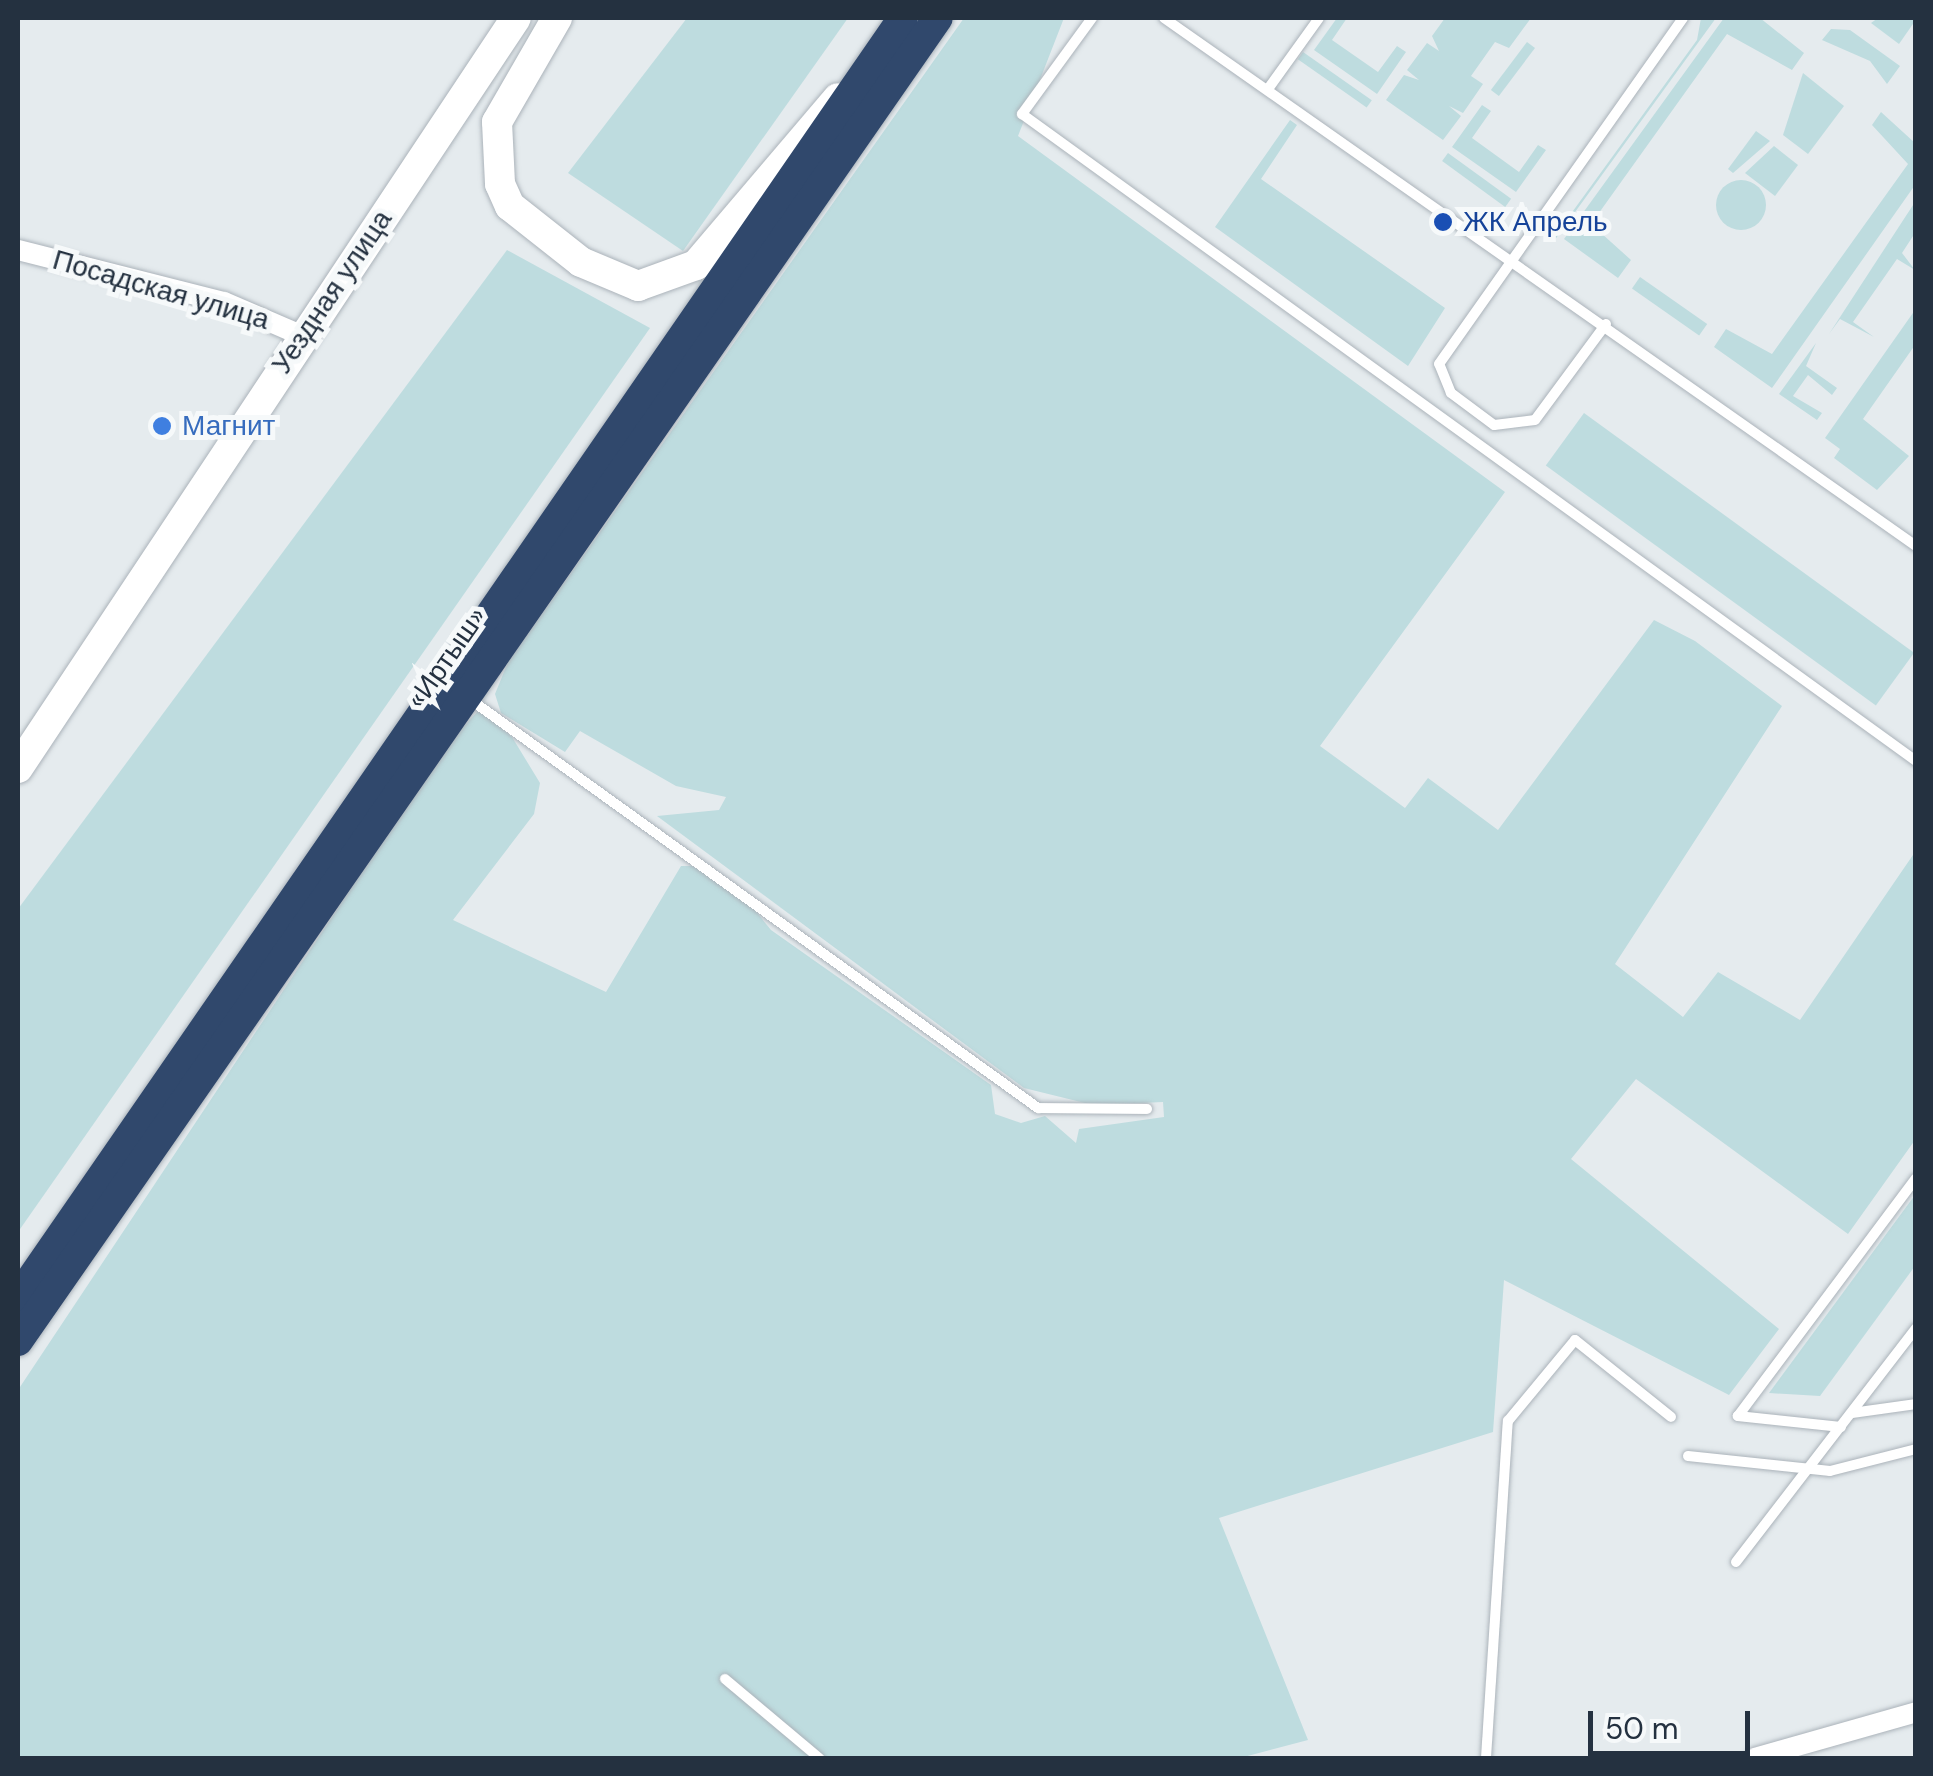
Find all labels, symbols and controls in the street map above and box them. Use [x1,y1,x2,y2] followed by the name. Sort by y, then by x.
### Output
[265,204,399,380] street label: Уездная улица
[1463,205,1608,239] place label: ЖК Апрель
[1432,211,1454,233] marker: ЖК Апрель
[49,243,273,337] street label: Посадская улица
[182,409,275,443] place label: Магнит
[151,415,173,437] marker: Магнит
[400,601,494,715] street label: «Иртыш»
[1593,1691,1756,1753] scale bar
[1605,1709,1679,1748] text: 50 m

